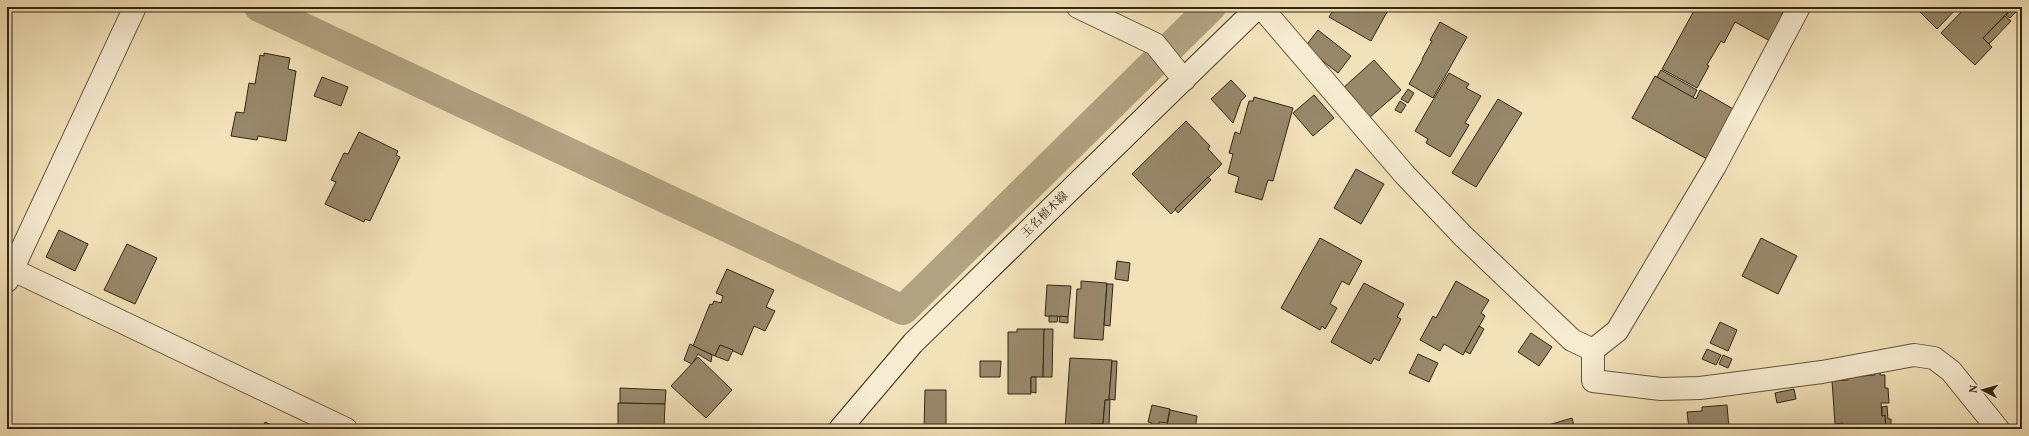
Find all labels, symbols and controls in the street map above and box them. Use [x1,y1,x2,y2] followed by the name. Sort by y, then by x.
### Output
[1018,188,1072,242] street label: 玉名植木線
[1963,370,2003,410] north arrow
[1967,384,1982,394] text: N

